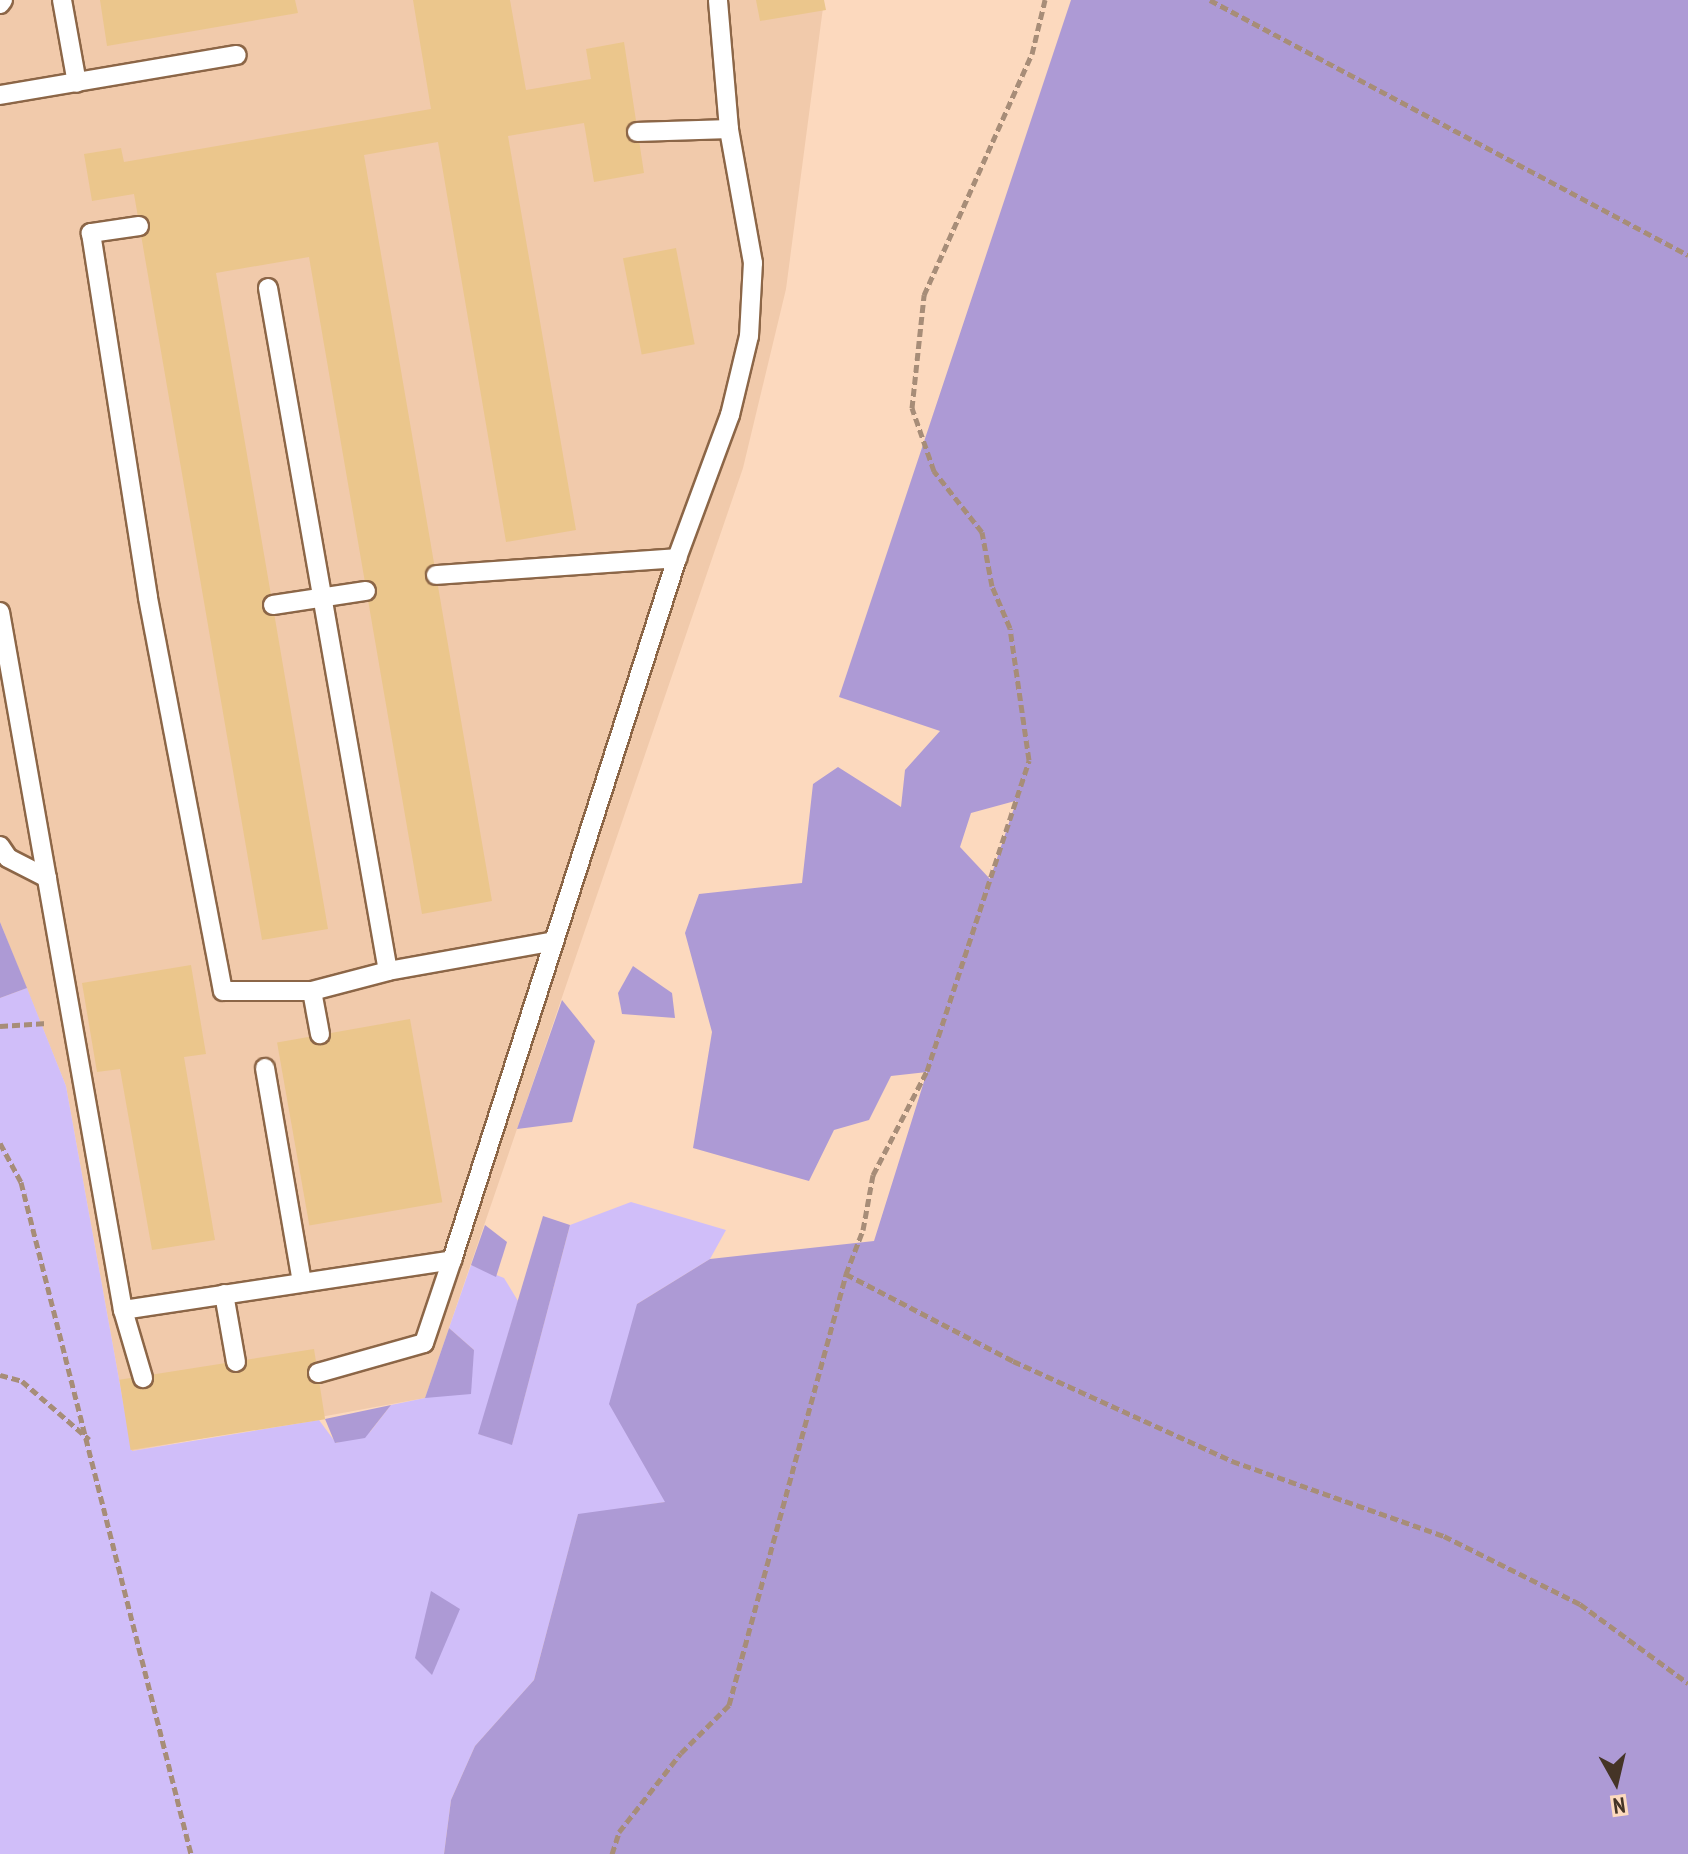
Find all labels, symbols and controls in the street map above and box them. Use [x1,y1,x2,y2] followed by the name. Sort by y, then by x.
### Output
[1576,1742,1656,1822] north arrow
[1612,1791,1627,1820] text: N

